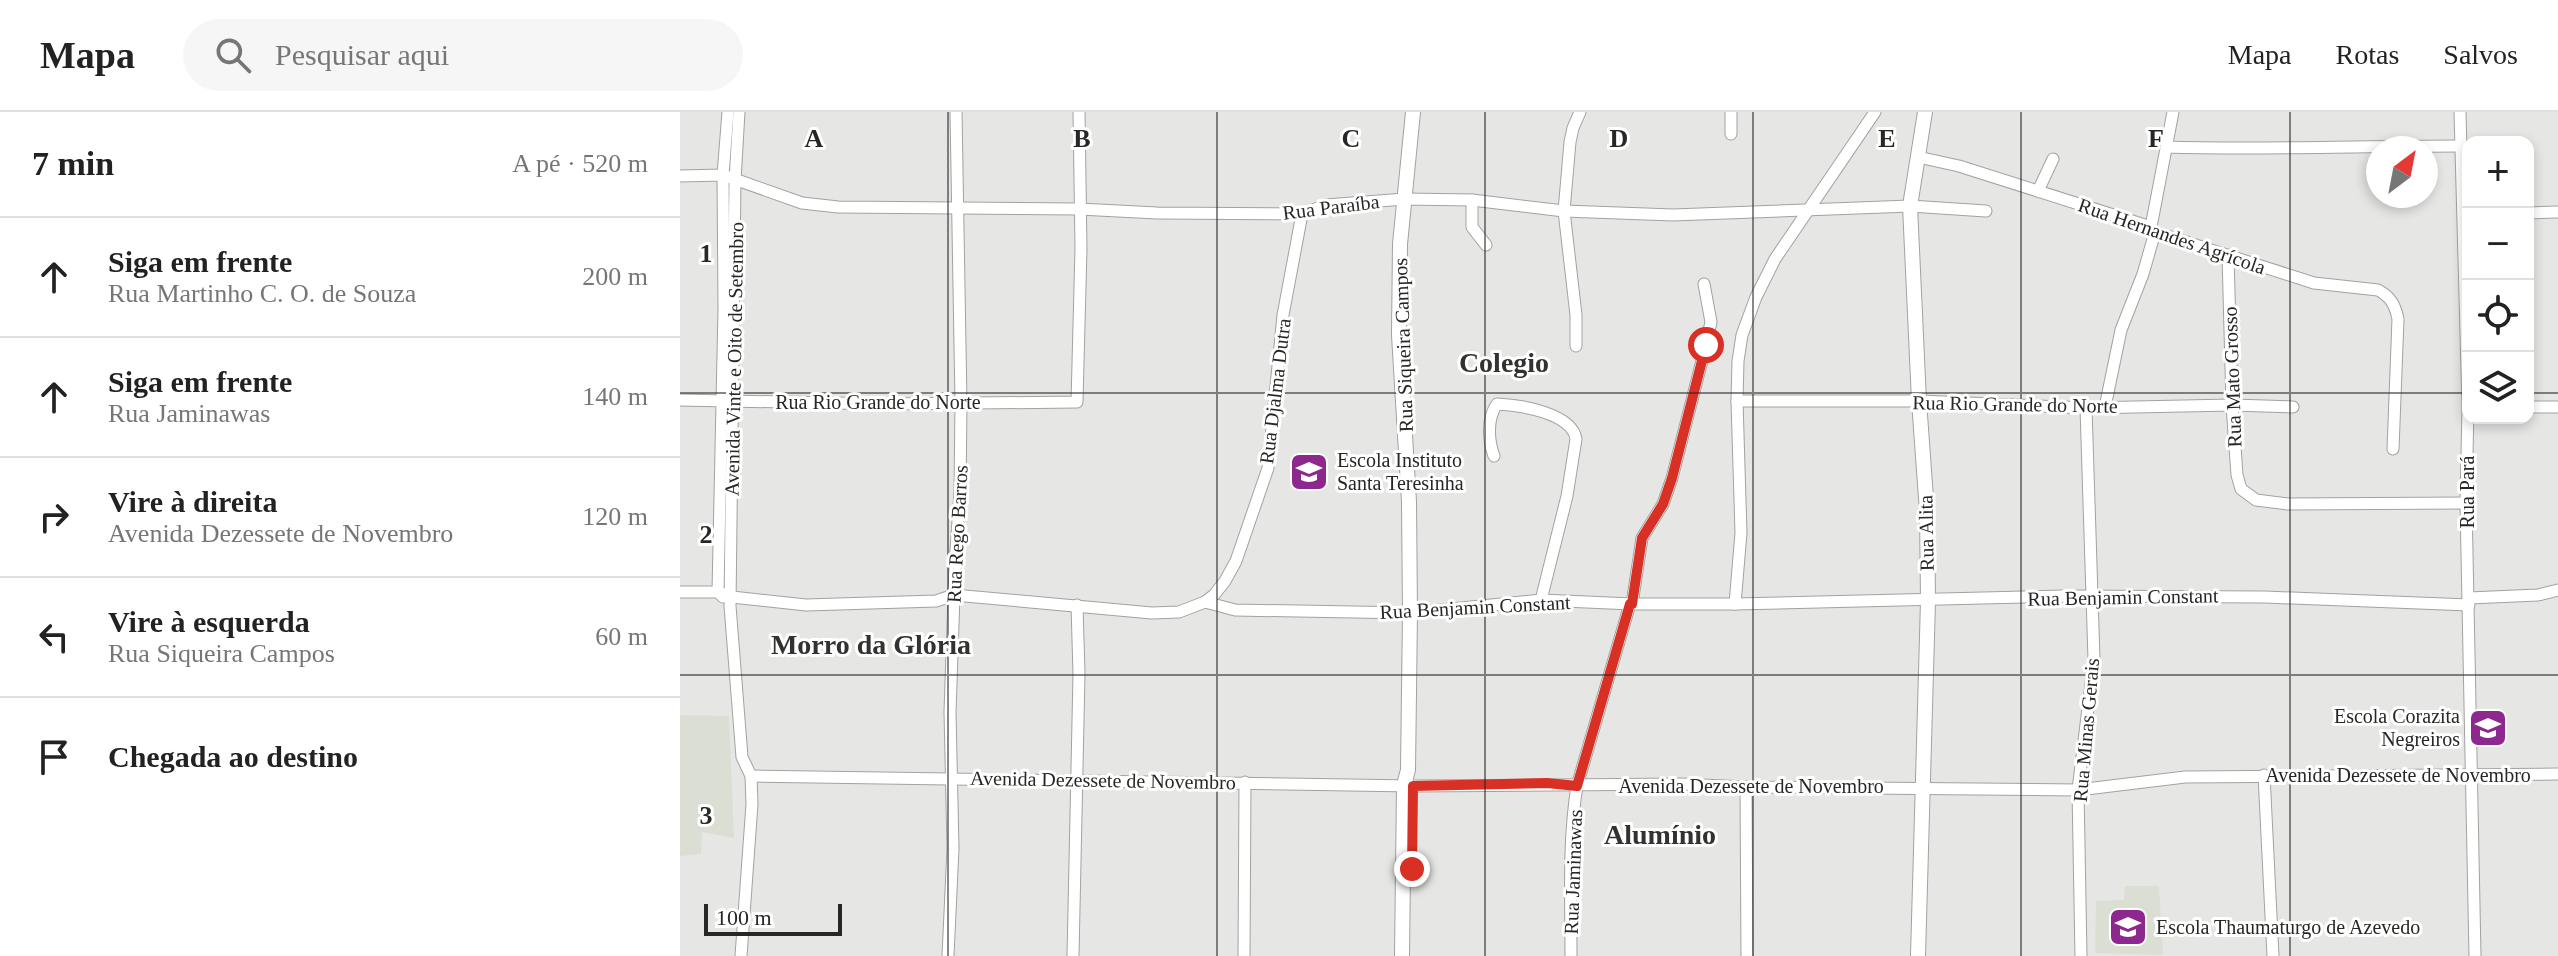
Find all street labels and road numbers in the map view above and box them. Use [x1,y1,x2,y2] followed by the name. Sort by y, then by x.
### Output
[1281,190,1381,224] street label: Rua Paraíba
[2075,194,2269,279] street label: Rua Hernandes Agrícola
[721,222,747,496] street label: Avenida Vinte e Oito de Setembro
[1389,257,1418,433] street label: Rua Siqueira Campos
[2219,306,2245,448] street label: Rua Mato Grosso
[1255,317,1296,465] street label: Rua Djalma Dutra
[775,391,981,413] street label: Rua Rio Grande do Norte
[1912,391,2118,417] street label: Rua Rio Grande do Norte
[2456,456,2478,528] street label: Rua Pará
[942,464,973,603] street label: Rua Rego Barros
[1914,495,1938,571] street label: Rua Alita
[2027,584,2219,611] street label: Rua Benjamin Constant
[1379,591,1571,624] street label: Rua Benjamin Constant
[2069,657,2103,803] street label: Rua Minas Gerais
[2265,764,2531,786] street label: Avenida Dezessete de Novembro
[970,767,1236,793] street label: Avenida Dezessete de Novembro
[1618,775,1884,797] street label: Avenida Dezessete de Novembro
[1560,809,1586,935] street label: Rua Jaminawas

